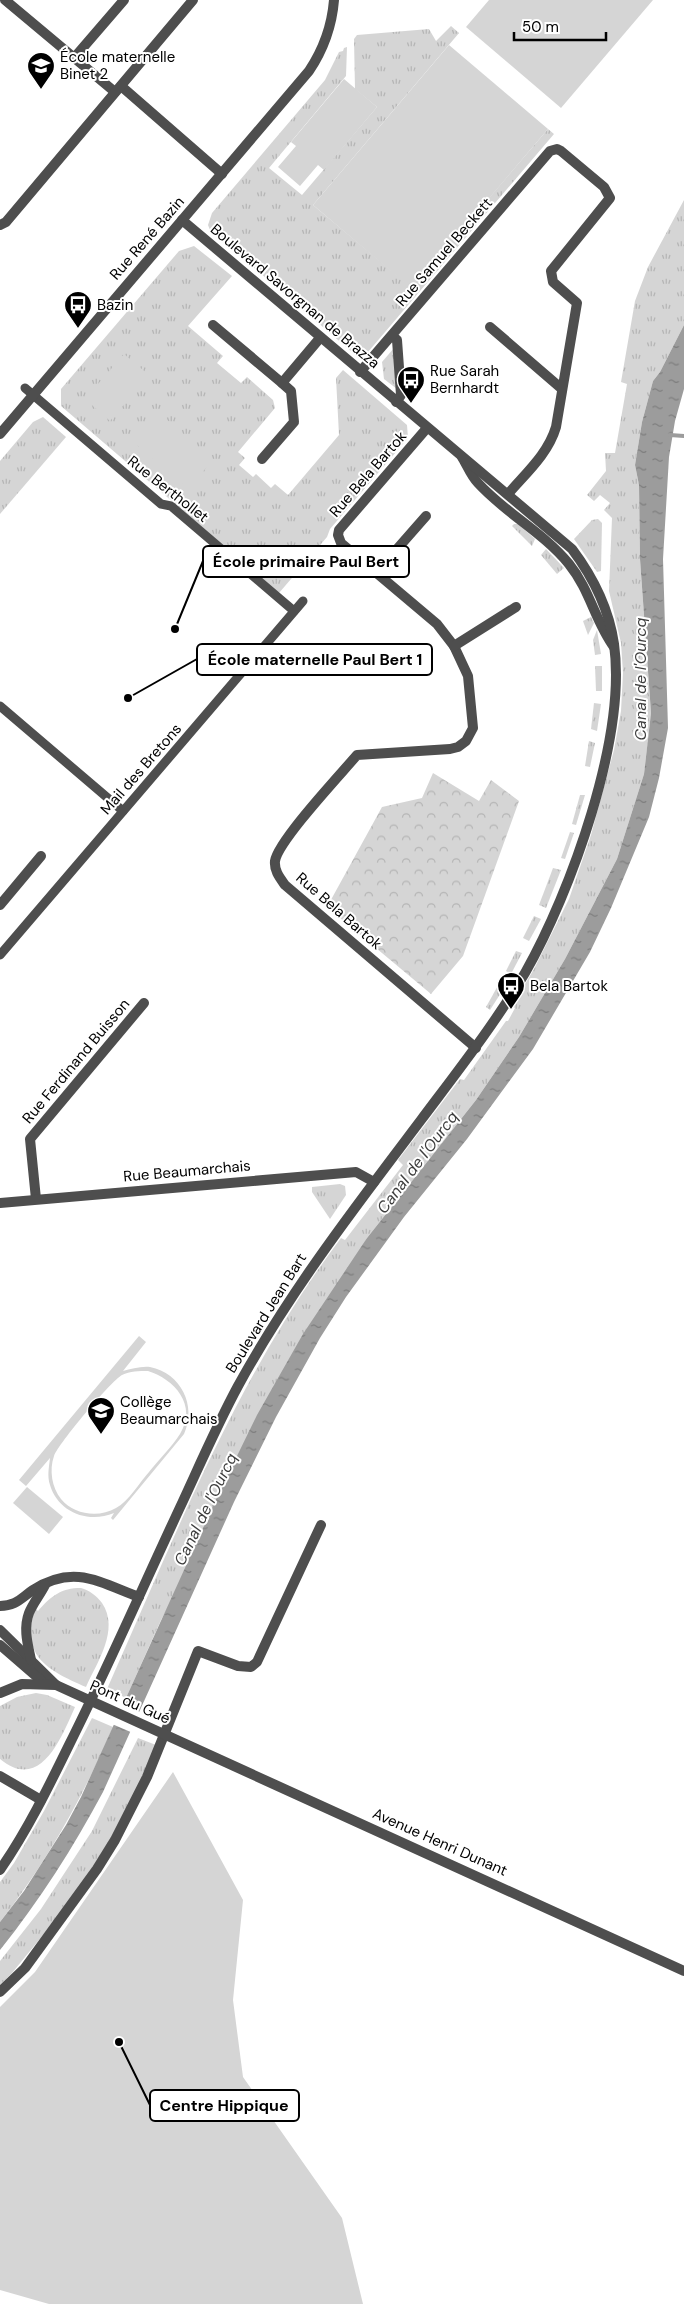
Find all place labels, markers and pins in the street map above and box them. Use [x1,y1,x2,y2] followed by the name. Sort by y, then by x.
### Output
[60,47,175,84] place label: École maternelle Binet 2
[26,51,56,90] school or university icon: École maternelle Binet 2
[63,290,93,329] bus stop icon: Bazin
[97,295,133,315] place label: Bazin
[430,361,499,398] place label: Rue Sarah Bernhardt
[396,365,426,404] bus stop icon: Rue Sarah Bernhardt
[203,546,409,577] callout: École primaire Paul Bert
[197,644,432,675] callout: École maternelle Paul Bert 1
[496,971,526,1010] bus stop icon: Bela Bartok
[530,976,608,996] place label: Bela Bartok
[120,1392,218,1429] place label: Collège Beaumarchais
[86,1396,116,1435] school or university icon: Collège Beaumarchais
[150,2090,299,2121] callout: Centre Hippique

